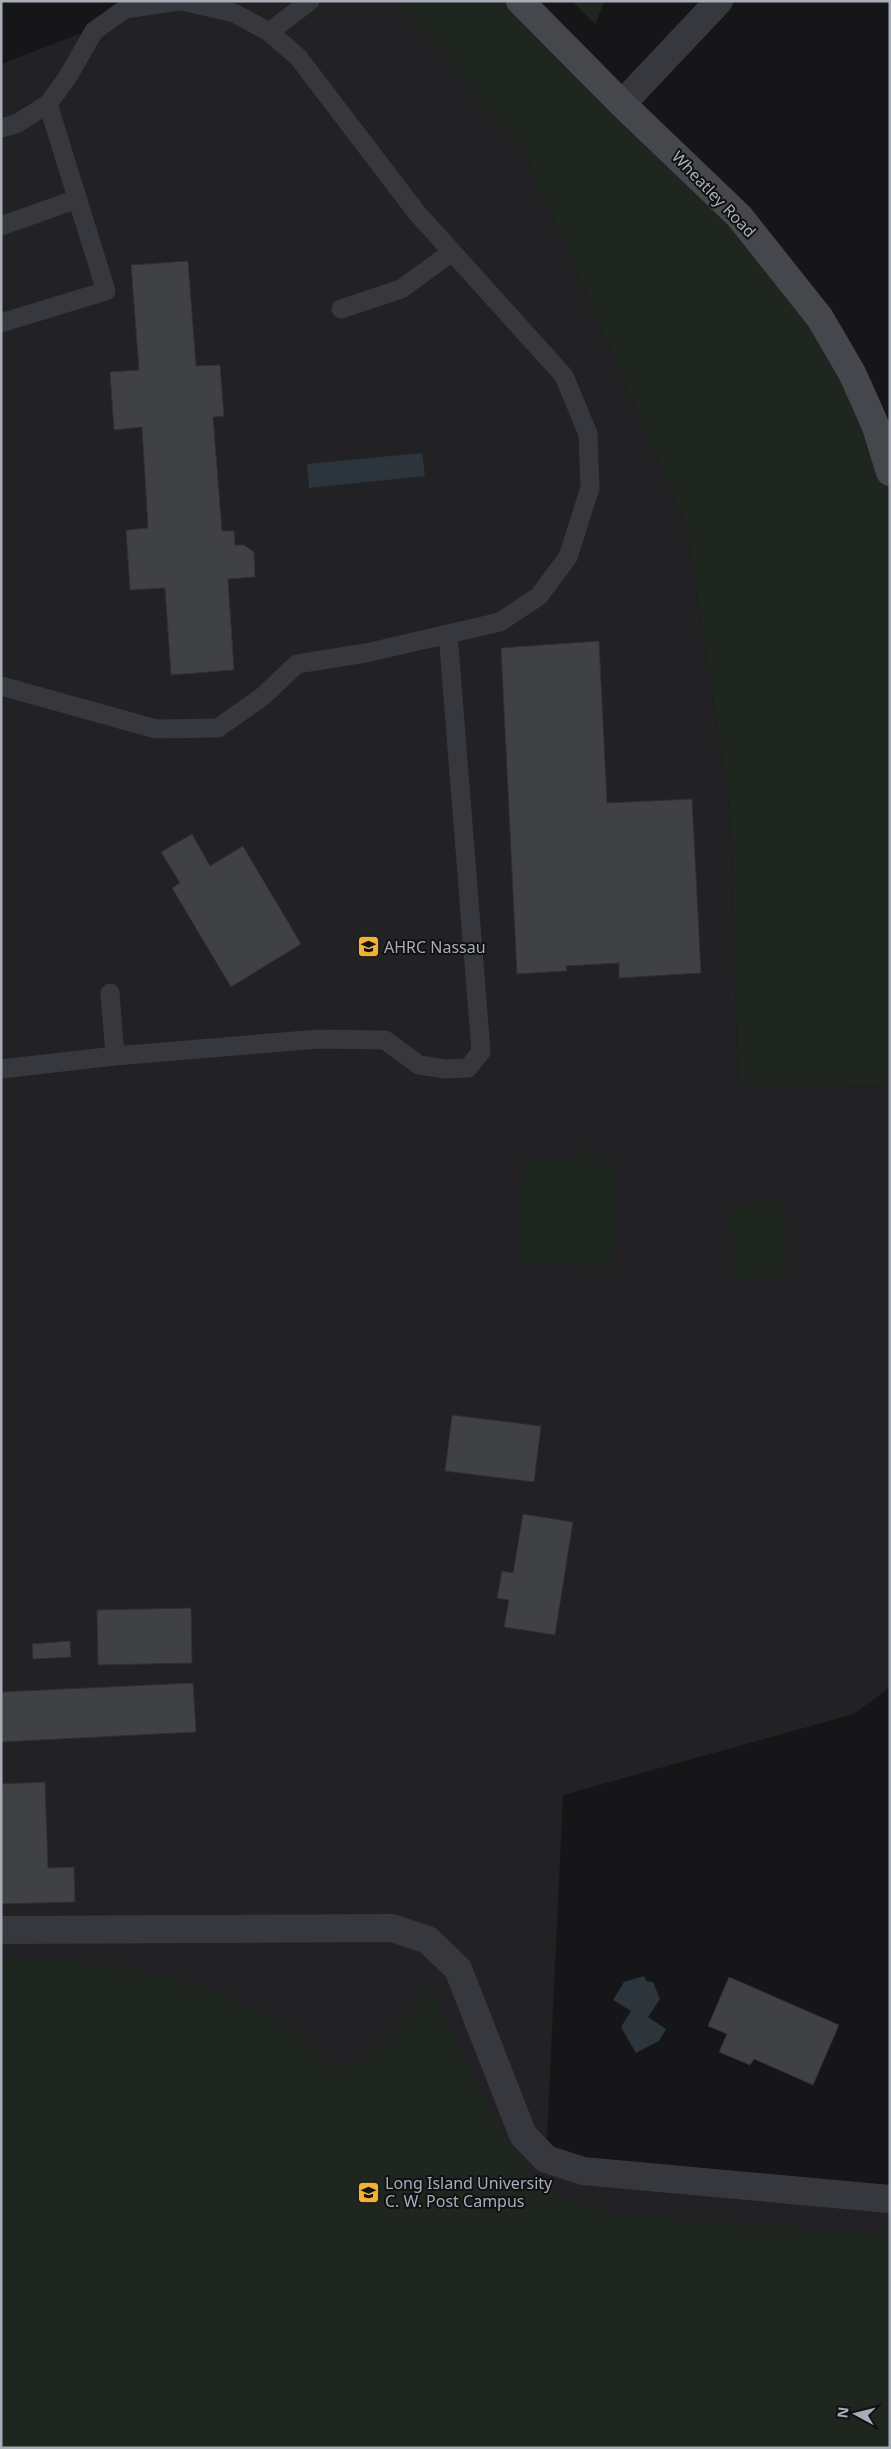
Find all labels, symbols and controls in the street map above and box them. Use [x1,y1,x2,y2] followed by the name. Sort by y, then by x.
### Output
[667,146,761,242] street label: Wheatley Road
[356,935,380,959] school or university icon: AHRC Nassau
[384,936,486,958] place label: AHRC Nassau
[385,2172,553,2212] place label: Long Island University C. W. Post Campus
[357,2180,381,2204] school or university icon: Long Island University C. W. Post Campus
[831,2389,881,2439] north arrow
[832,2406,853,2419] text: N

